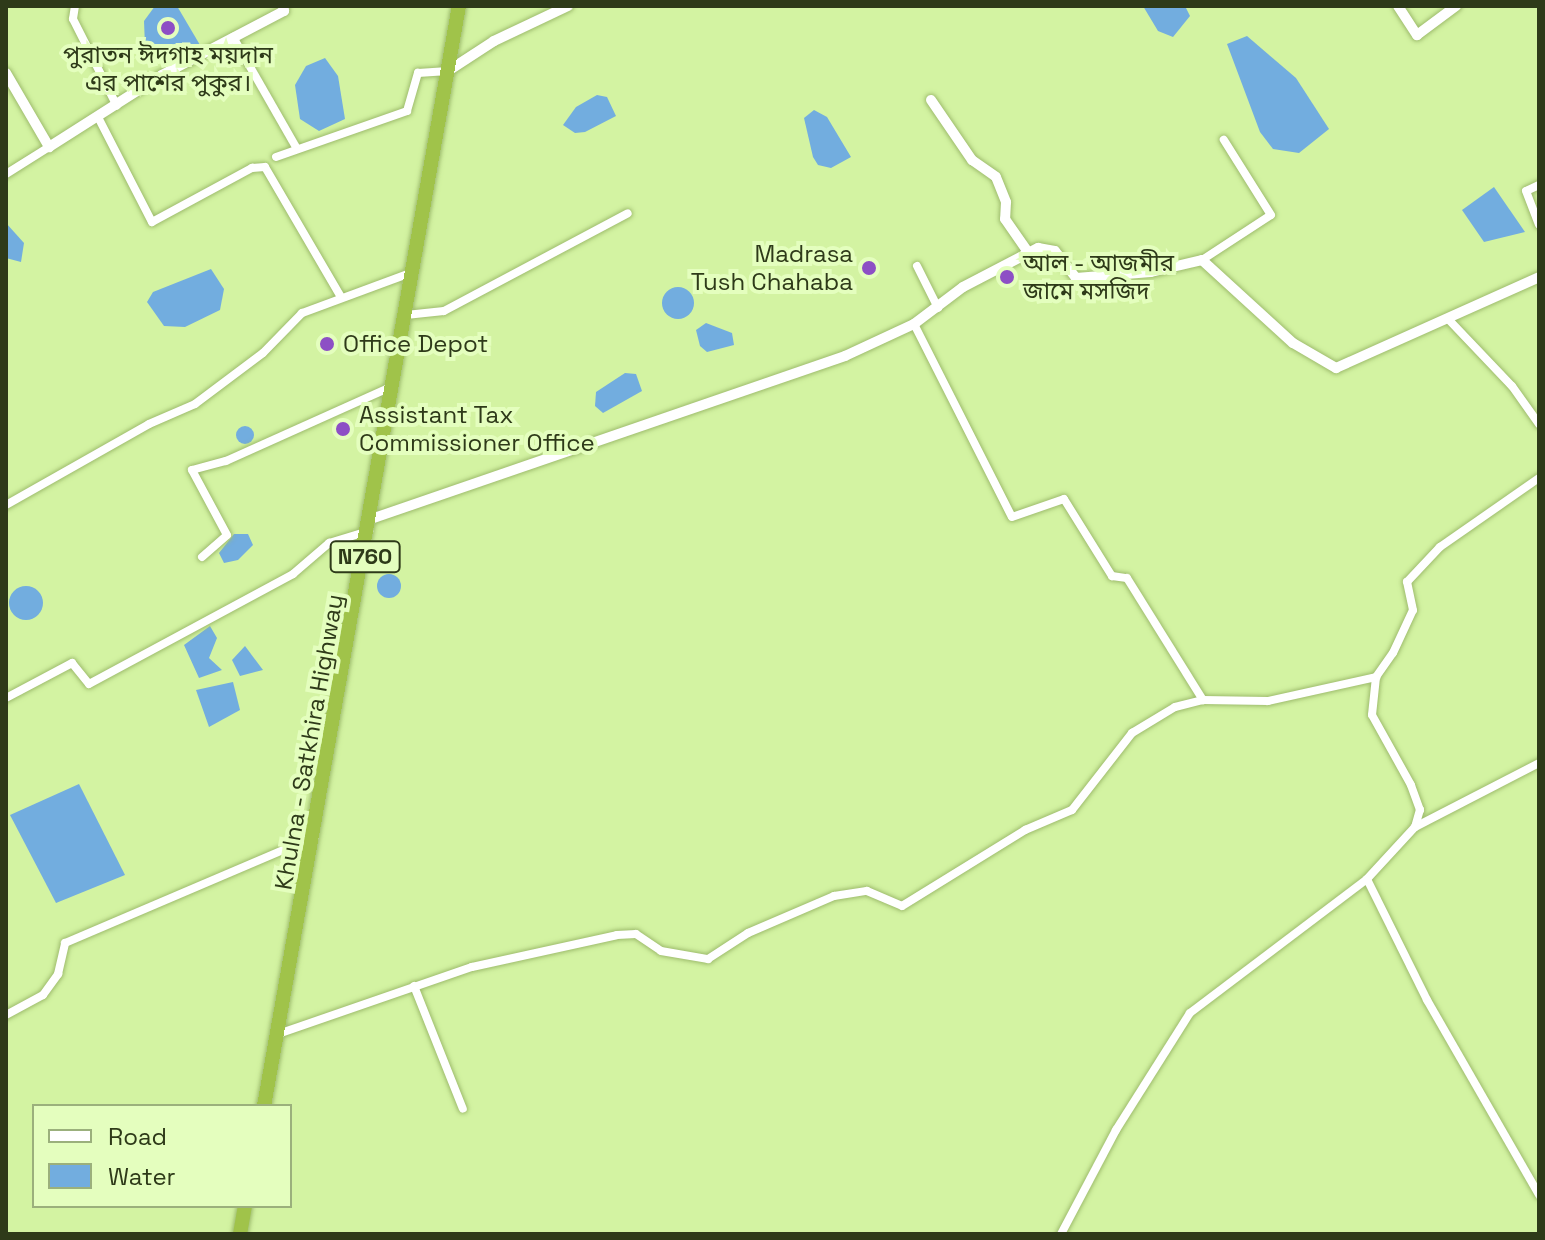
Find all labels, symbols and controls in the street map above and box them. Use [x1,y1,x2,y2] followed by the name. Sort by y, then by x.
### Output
[159,19,177,37] marker: পুরাতন ঈদগাহ ময়দান এর পাশের পুকুর।
[63,41,273,97] place label: পুরাতন ঈদগাহ ময়দান এর পাশের পুকুর।
[691,240,853,296] place label: Madrasa Tush Chahaba
[1023,249,1175,305] place label: আল - আজমীর জামে মসজিদ
[860,259,878,277] marker: Madrasa Tush Chahaba
[998,268,1016,286] marker: আল - আজমীর জামে মসজিদ
[343,330,488,358] place label: Office Depot
[318,335,336,353] marker: Office Depot
[359,401,595,457] place label: Assistant Tax Commissioner Office
[334,420,352,438] marker: Assistant Tax Commissioner Office
[329,539,401,575] road number: N760
[269,591,349,893] street label: Khulna - Satkhira Highway
[32,1104,292,1208] legend
[108,1121,167,1152] text: Road
[108,1161,176,1192] text: Water

